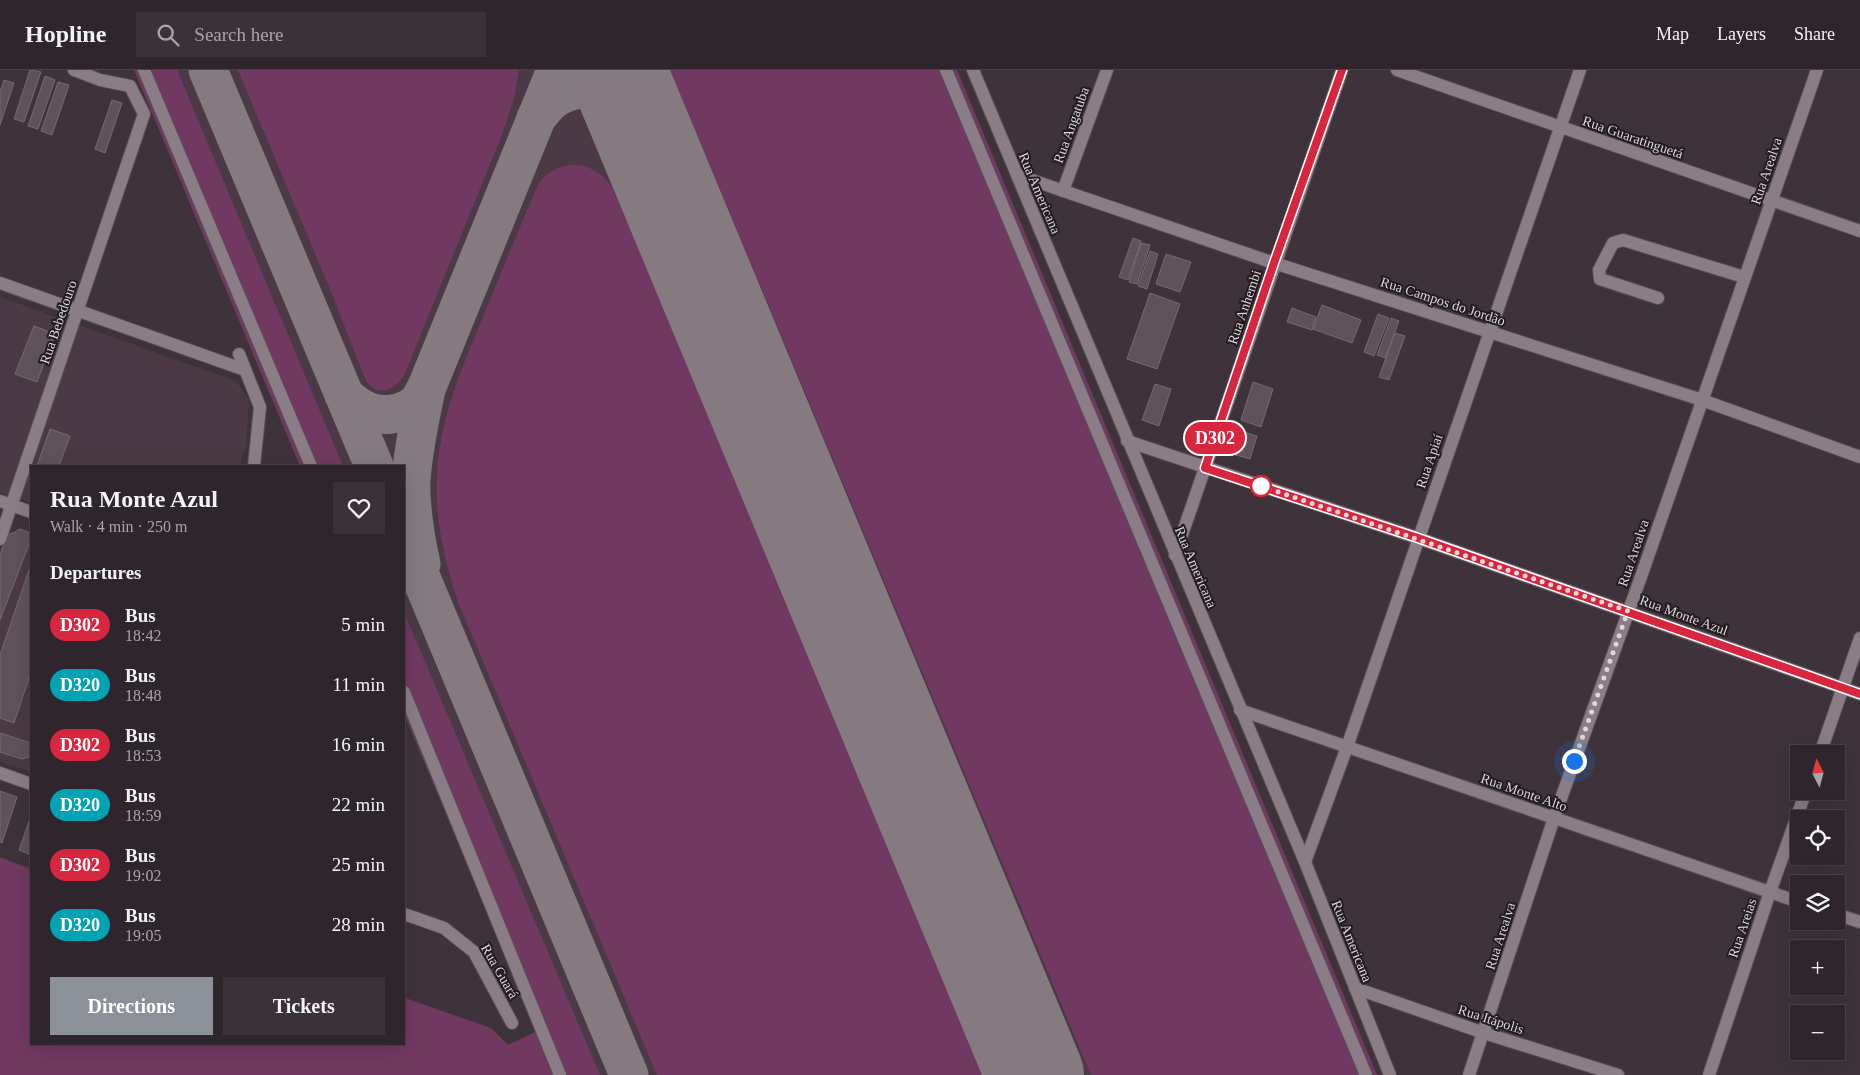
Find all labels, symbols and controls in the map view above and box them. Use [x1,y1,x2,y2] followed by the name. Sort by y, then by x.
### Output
[136,12,486,57] search box
[25,21,106,47] text: Hopline
[154,21,182,49] icon: search
[194,24,284,45] text: Search here
[1656,24,1689,44] text: Map
[1717,24,1766,44] text: Layers
[1794,24,1835,44] text: Share
[1051,84,1092,165] street label: Rua Angatuba
[1581,113,1686,162] street label: Rua Guaratinguetá
[1748,135,1785,207] street label: Rua Arealva
[1016,150,1064,237] street label: Rua Americana
[1225,268,1264,346] street label: Rua Anhembi
[1379,274,1507,329] street label: Rua Campos do Jordão
[37,278,80,366] street label: Rua Bebedouro
[1180,422,1250,454] line badge: D302
[1195,428,1235,448] text: D302
[1413,432,1446,490] street label: Rua Apiaí
[1250,475,1272,497] unlabelled marker
[333,482,385,534] button: heart
[50,486,218,512] text: Rua Monte Azul
[1615,517,1652,589] street label: Rua Arealva
[50,518,187,535] text: Walk · 4 min · 250 m
[1172,524,1220,611] street label: Rua Americana
[50,562,141,583] text: Departures
[1638,593,1730,638] street label: Rua Monte Azul
[125,605,156,626] text: Bus
[341,614,385,635] text: 5 min
[60,615,100,635] text: D302
[125,627,161,644] text: 18:42
[125,665,156,686] text: Bus
[332,674,385,695] text: 11 min
[60,675,100,695] text: D320
[125,687,161,704] text: 18:48
[125,725,156,746] text: Bus
[332,734,385,755] text: 16 min
[60,735,100,755] text: D302
[1790,745,1845,800] north arrow
[1790,745,1845,1060] map controls
[125,747,161,764] text: 18:53
[1562,749,1587,774] your location
[1479,771,1569,814] street label: Rua Monte Alto
[125,785,156,806] text: Bus
[332,794,385,815] text: 22 min
[60,795,100,815] text: D320
[125,807,161,824] text: 18:59
[1790,810,1845,865] button: locate
[125,845,156,866] text: Bus
[332,854,385,875] text: 25 min
[60,855,100,875] text: D302
[125,867,161,884] text: 19:02
[1790,875,1845,930] button: layers
[1725,896,1760,960] street label: Rua Areias
[1328,898,1375,985] street label: Rua Americana
[1483,900,1519,972] street label: Rua Arealva
[125,905,156,926] text: Bus
[332,914,385,935] text: 28 min
[60,915,100,935] text: D320
[125,927,161,944] text: 19:05
[1790,940,1845,995] button: +
[478,941,522,1002] street label: Rua Guará
[50,977,213,1035] button: Directions
[223,977,385,1035] button: Tickets
[1456,1002,1526,1037] street label: Rua Itápolis
[1790,1005,1845,1060] button: −

